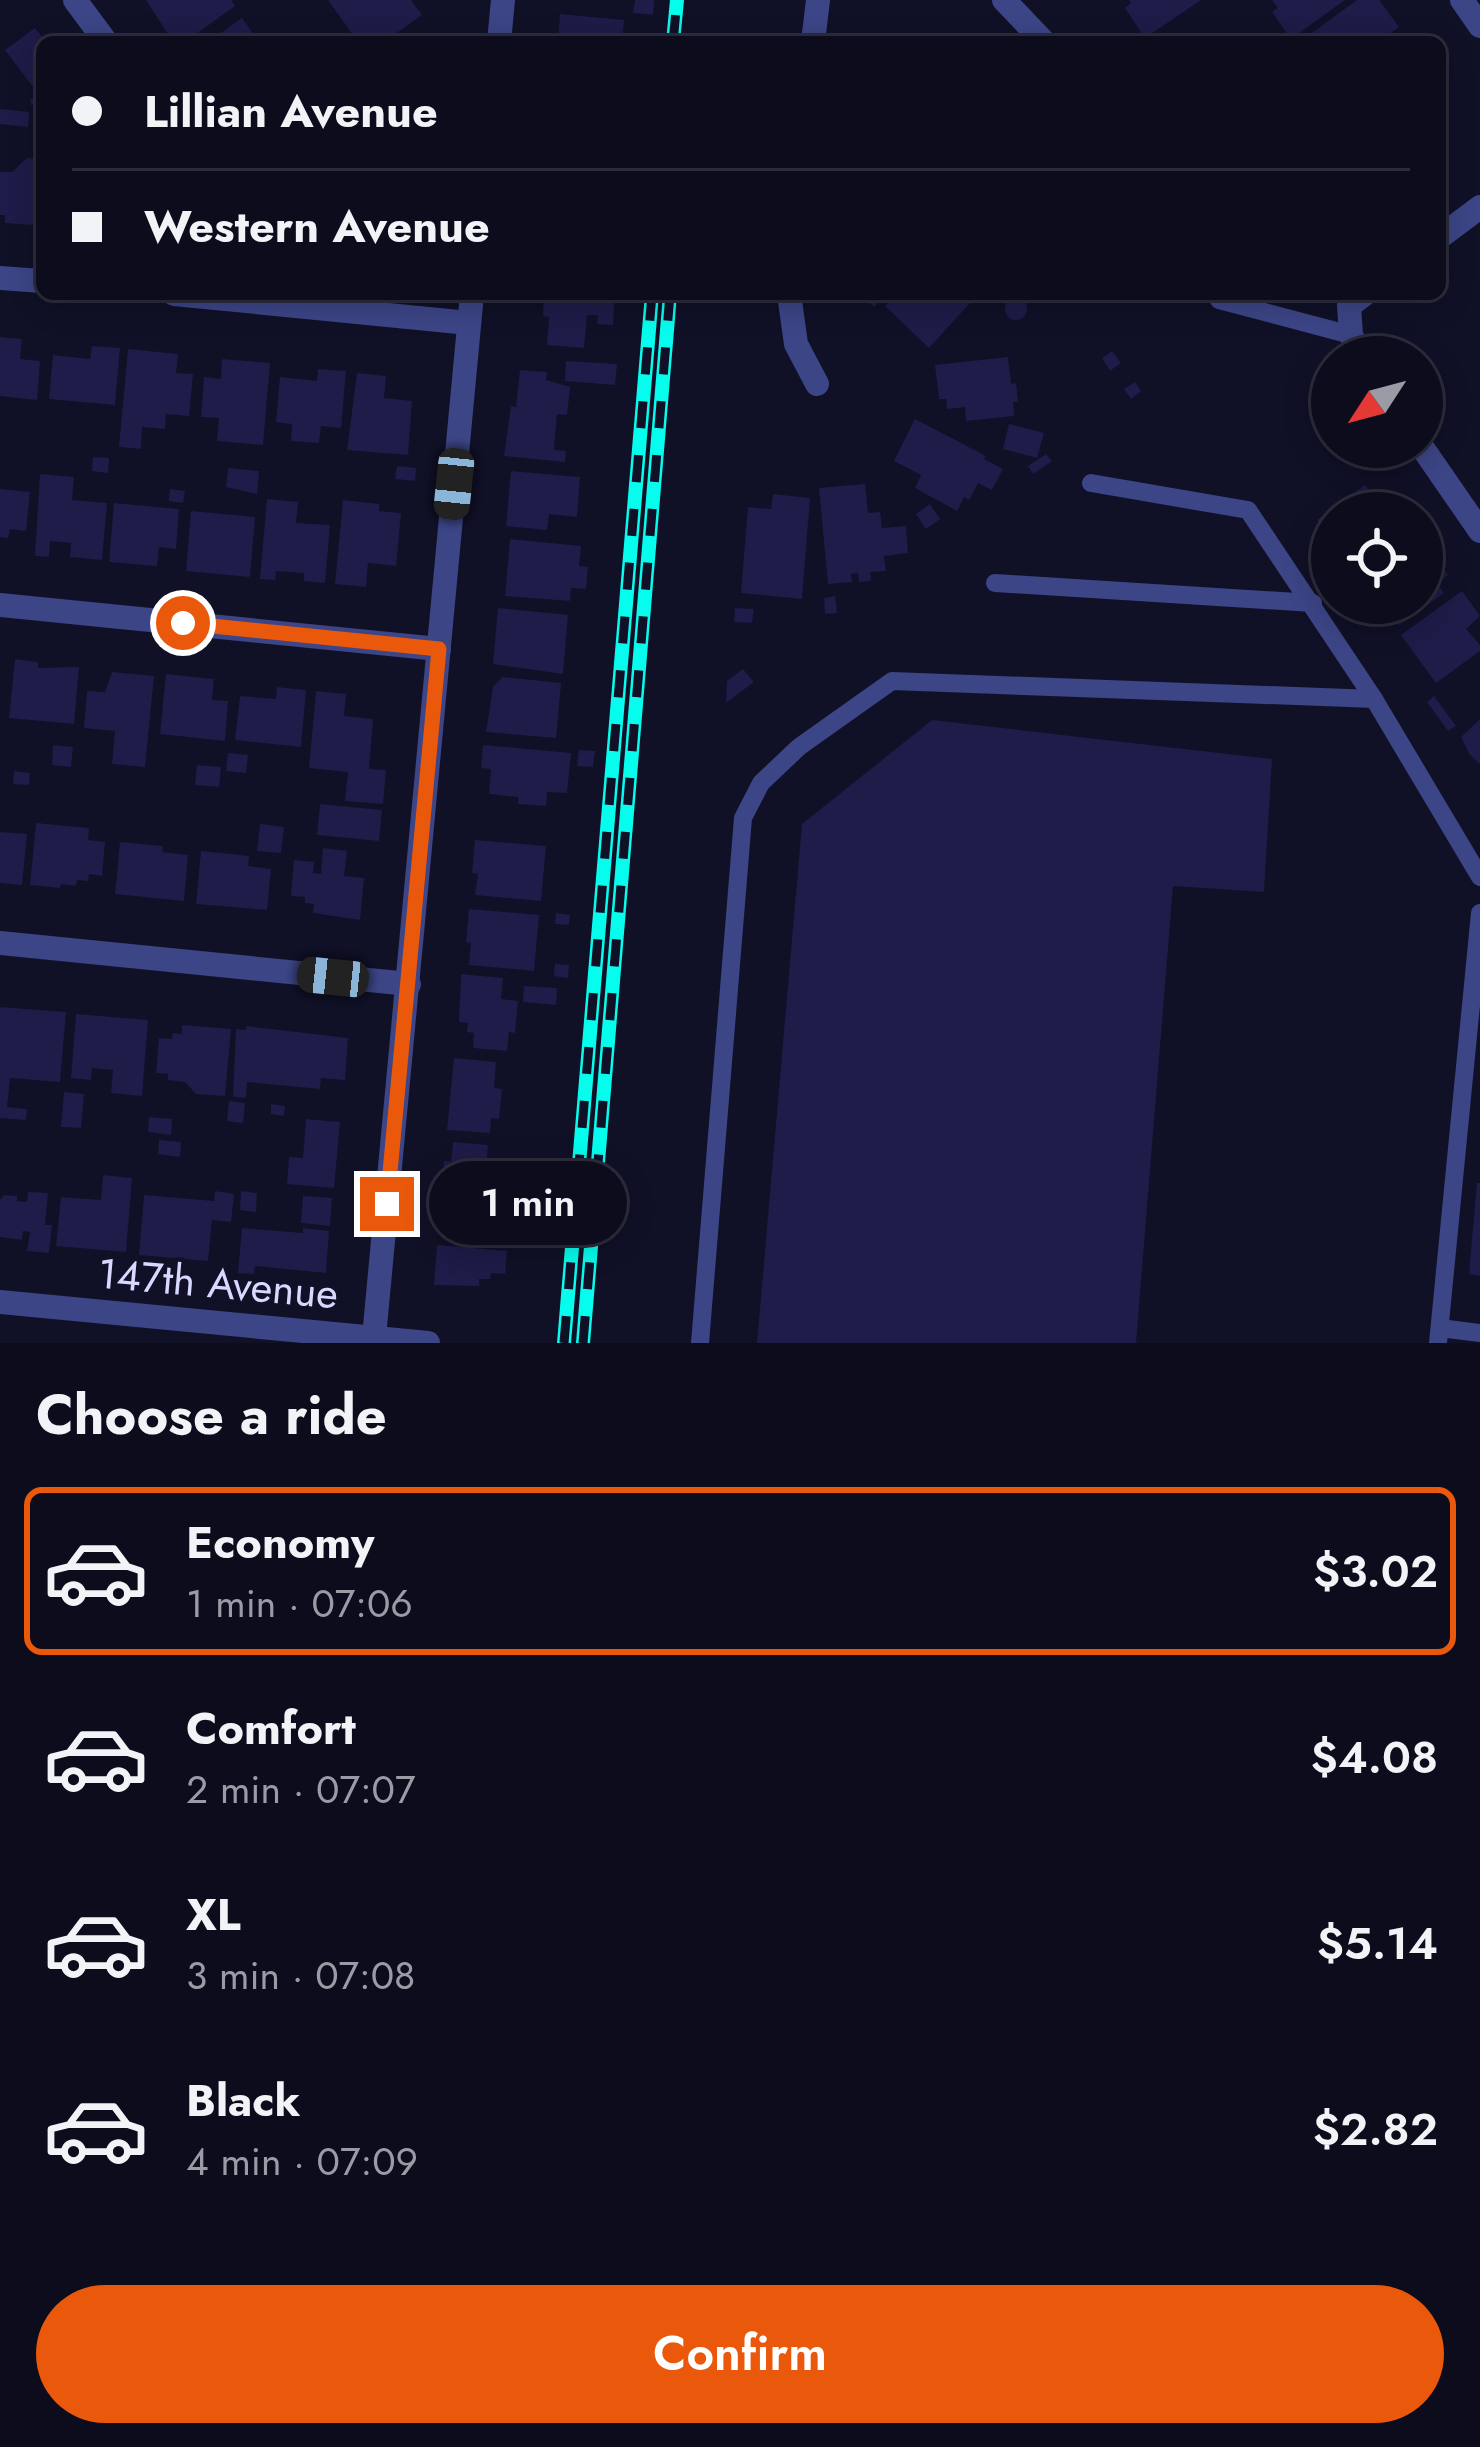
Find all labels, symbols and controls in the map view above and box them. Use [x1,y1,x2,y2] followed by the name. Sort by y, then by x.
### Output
[144,79,438,144] text: Lillian Avenue
[144,194,490,259] text: Western Avenue
[1311,336,1443,468] north arrow
[1311,336,1443,624] map controls
[432,446,476,522] car
[1311,492,1443,624] button: locate
[156,596,210,650] route start
[295,955,371,999] car
[429,1162,627,1246] callout: 1 min
[481,1174,575,1231] text: 1 min
[360,1177,414,1231] route end
[95,1243,341,1324] street label: 147th Avenue
[36,1376,387,1454] text: Choose a ride
[186,1510,374,1575] text: Economy
[42,1517,150,1625] icon: car
[1313,1539,1438,1604] text: $3.02
[186,1575,413,1632] text: 1 min · 07:06
[186,1696,356,1761] text: Comfort
[42,1703,150,1811] icon: car
[1311,1725,1438,1790] text: $4.08
[186,1761,415,1818] text: 2 min · 07:07
[186,1882,241,1947] text: XL
[42,1889,150,1997] icon: car
[1317,1911,1438,1976] text: $5.14
[186,1947,415,2004] text: 3 min · 07:08
[186,2068,300,2133] text: Black
[42,2075,150,2183] icon: car
[1313,2097,1438,2162] text: $2.82
[186,2133,418,2190] text: 4 min · 07:09
[36,2285,1444,2423] button: Confirm

